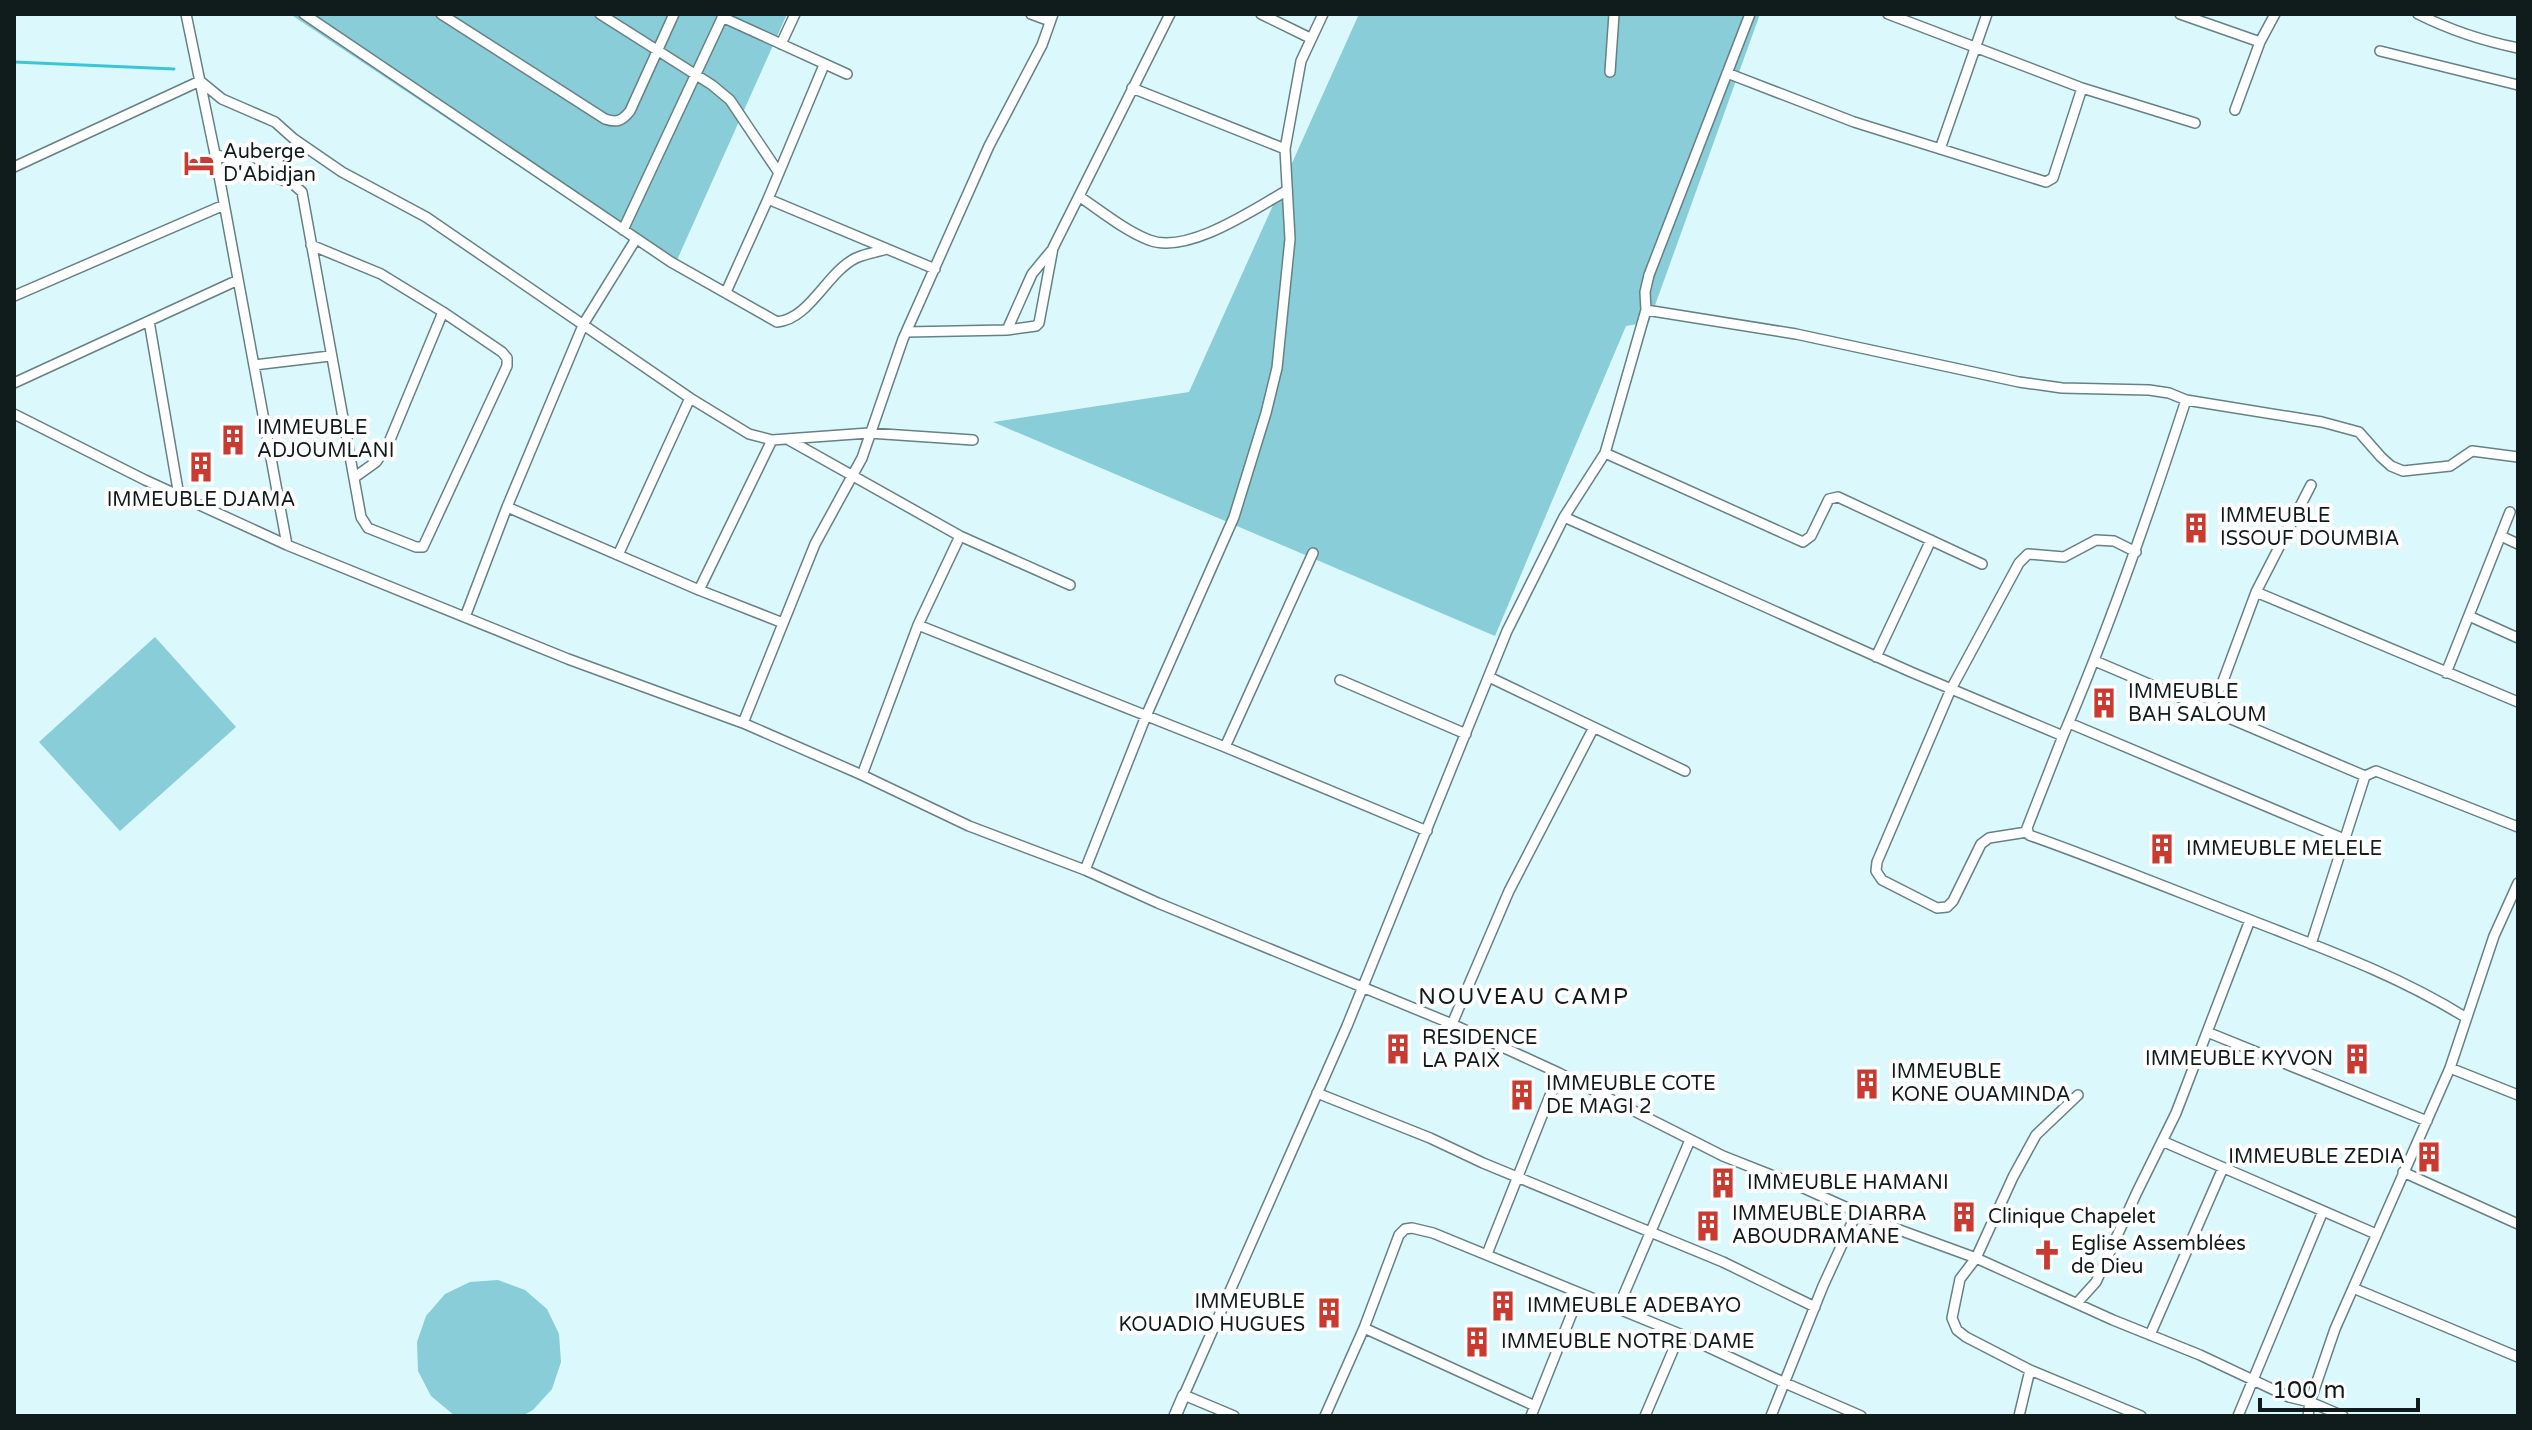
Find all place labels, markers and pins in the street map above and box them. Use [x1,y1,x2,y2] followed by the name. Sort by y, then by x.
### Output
[223,140,316,187] place label: Auberge D'Abidjan
[182,146,216,180] hotel icon: Auberge D'Abidjan
[257,416,394,463] place label: IMMEUBLE ADJOUMLANI
[216,423,250,457] building icon: IMMEUBLE ADJOUMLANI
[184,450,218,484] building icon: IMMEUBLE DJAMA
[107,488,295,512] place label: IMMEUBLE DJAMA
[2220,504,2399,551] place label: IMMEUBLE ISSOUF DOUMBIA
[2179,511,2213,545] building icon: IMMEUBLE ISSOUF DOUMBIA
[2128,680,2267,727] place label: IMMEUBLE BAH SALOUM
[2087,686,2121,720] building icon: IMMEUBLE BAH SALOUM
[2145,832,2179,866] building icon: IMMEUBLE MELELE
[2186,837,2382,861] place label: IMMEUBLE MELELE
[1422,1026,1538,1073] place label: RESIDENCE LA PAIX
[1381,1032,1415,1066] building icon: RESIDENCE LA PAIX
[2340,1042,2374,1076] building icon: IMMEUBLE KYVON
[2145,1047,2333,1071] place label: IMMEUBLE KYVON
[1891,1060,2071,1107] place label: IMMEUBLE KONE OUAMINDA
[1850,1067,1884,1101] building icon: IMMEUBLE KONE OUAMINDA
[1546,1072,1716,1119] place label: IMMEUBLE COTE DE MAGI 2
[1505,1078,1539,1112] building icon: IMMEUBLE COTE DE MAGI 2
[2412,1140,2446,1174] building icon: IMMEUBLE ZEDIA
[2228,1145,2405,1169] place label: IMMEUBLE ZEDIA
[1706,1166,1740,1200] building icon: IMMEUBLE HAMANI
[1747,1171,1949,1195] place label: IMMEUBLE HAMANI
[1947,1200,1981,1234] building icon: Clinique Chapelet
[1732,1202,1927,1249] place label: IMMEUBLE DIARRA ABOUDRAMANE
[1988,1205,2156,1229] place label: Clinique Chapelet
[1691,1209,1725,1243] building icon: IMMEUBLE DIARRA ABOUDRAMANE
[2071,1232,2246,1279] place label: Eglise Assemblées de Dieu
[2030,1238,2064,1272] church icon: Eglise Assemblées de Dieu
[1486,1289,1520,1323] building icon: IMMEUBLE ADEBAYO
[1118,1290,1305,1337] place label: IMMEUBLE KOUADIO HUGUES
[1527,1294,1741,1318] place label: IMMEUBLE ADEBAYO
[1312,1296,1346,1330] building icon: IMMEUBLE KOUADIO HUGUES
[1460,1325,1494,1359] building icon: IMMEUBLE NOTRE DAME
[1501,1330,1754,1354] place label: IMMEUBLE NOTRE DAME

